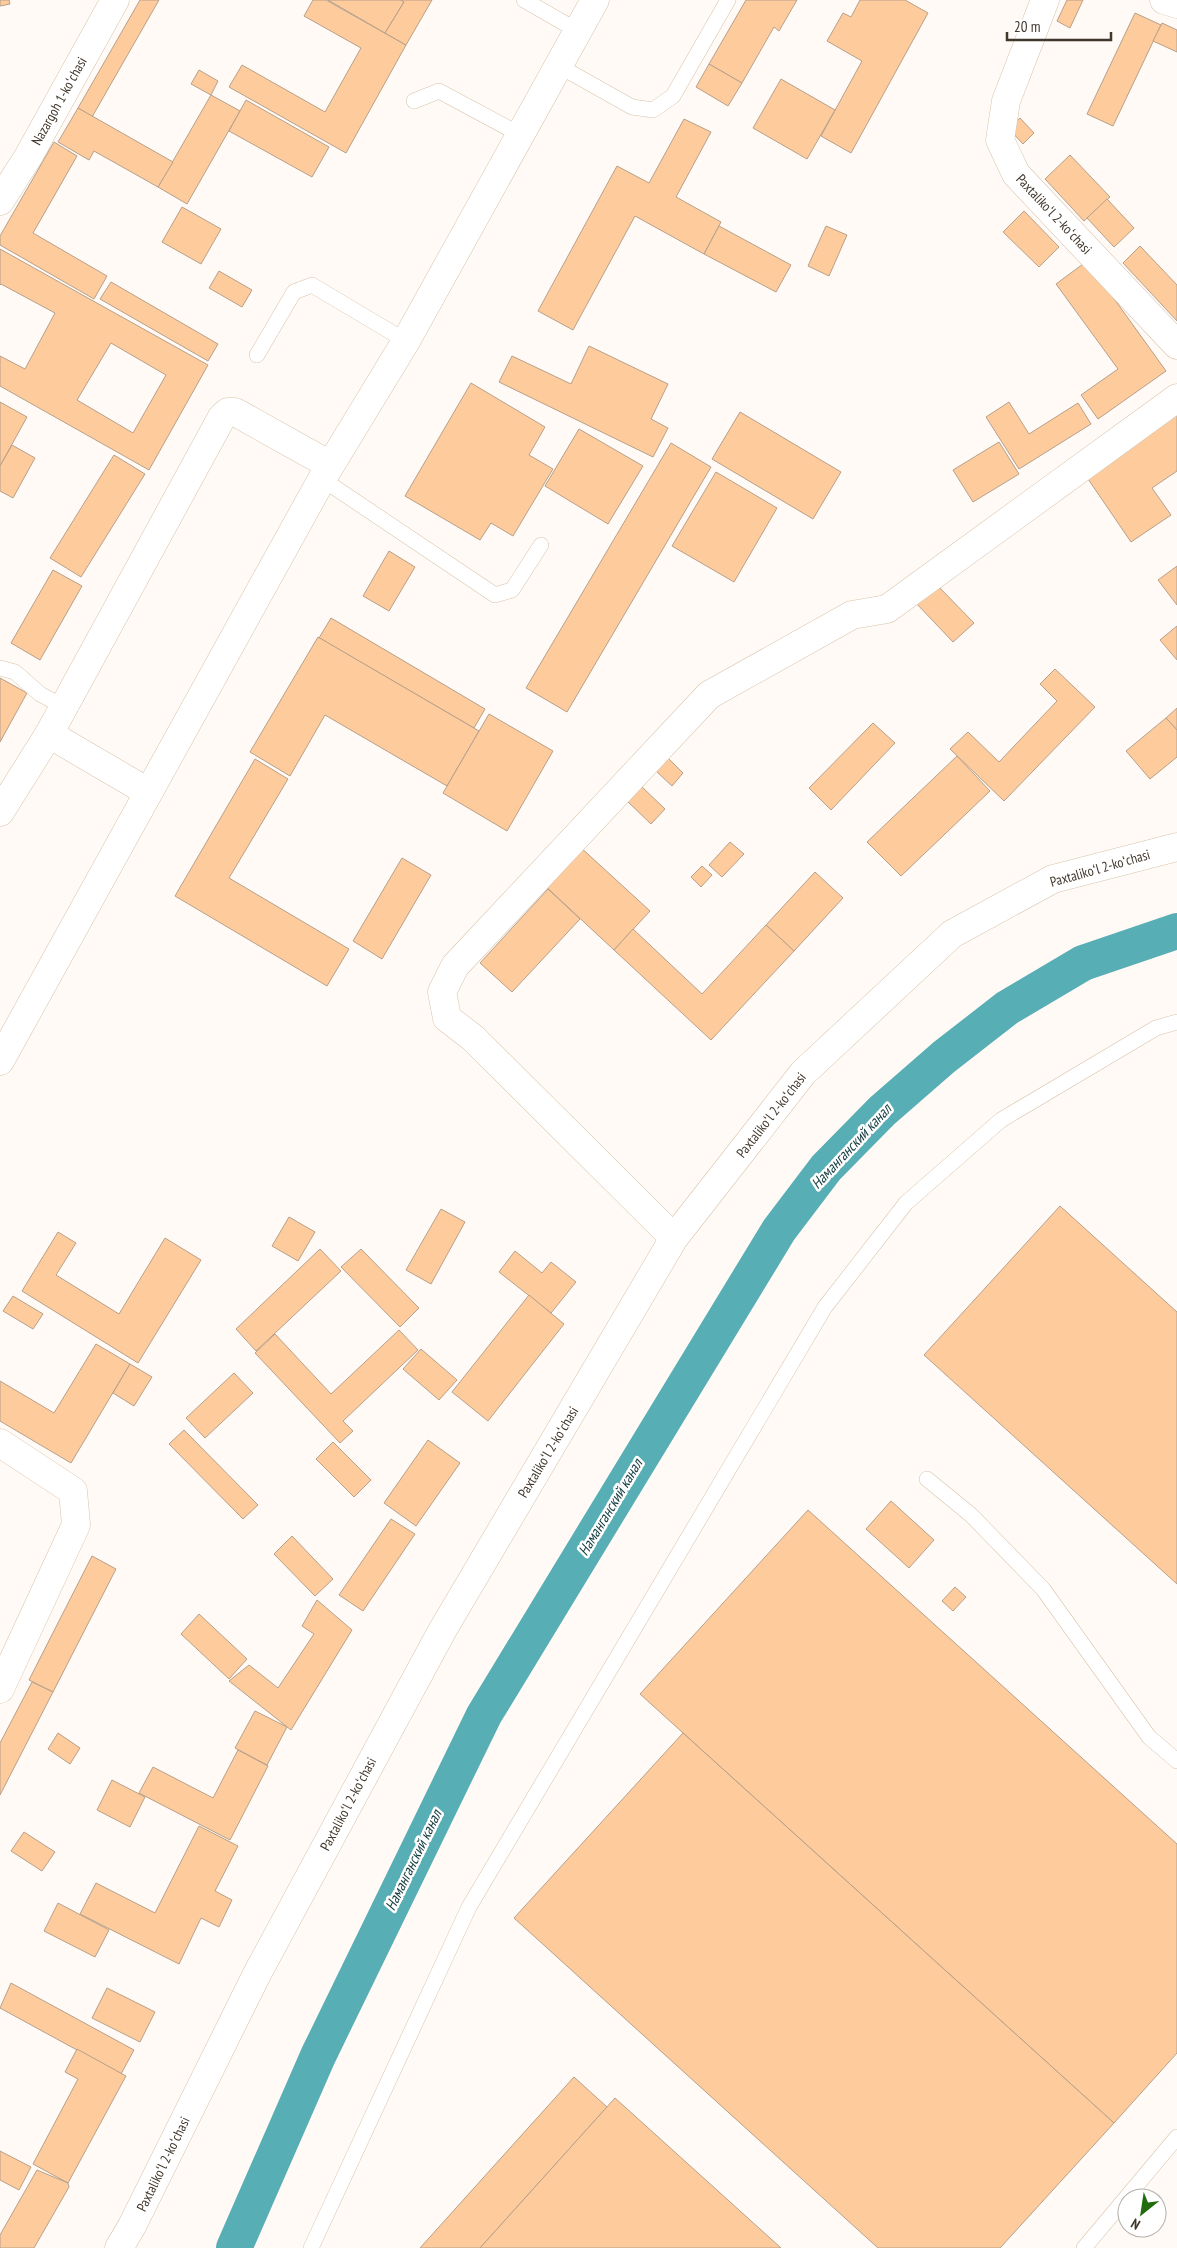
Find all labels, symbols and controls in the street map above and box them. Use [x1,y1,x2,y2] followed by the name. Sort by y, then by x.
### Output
[1007,10,1111,42] scale bar
[1014,17,1040,36] text: 20 m
[27,54,91,148] street label: Nazargoh 1-koʻchasi
[1012,170,1096,258] street label: Paxtalikoʻl 2-koʻchasi
[1048,845,1152,891] street label: Paxtalikoʻl 2-koʻchasi
[732,1069,810,1161] street label: Paxtalikoʻl 2-koʻchasi
[807,1098,896,1192] water label: Наманганский канал
[514,1403,582,1501] street label: Paxtalikoʻl 2-koʻchasi
[574,1454,647,1559] water label: Наманганский канал
[316,1754,380,1854] street label: Paxtalikoʻl 2-koʻchasi
[381,1805,446,1913] water label: Наманганский канал
[132,2114,194,2214] street label: Paxtalikoʻl 2-koʻchasi
[1117,2188,1167,2238] north arrow
[1128,2215,1143,2234] text: N

